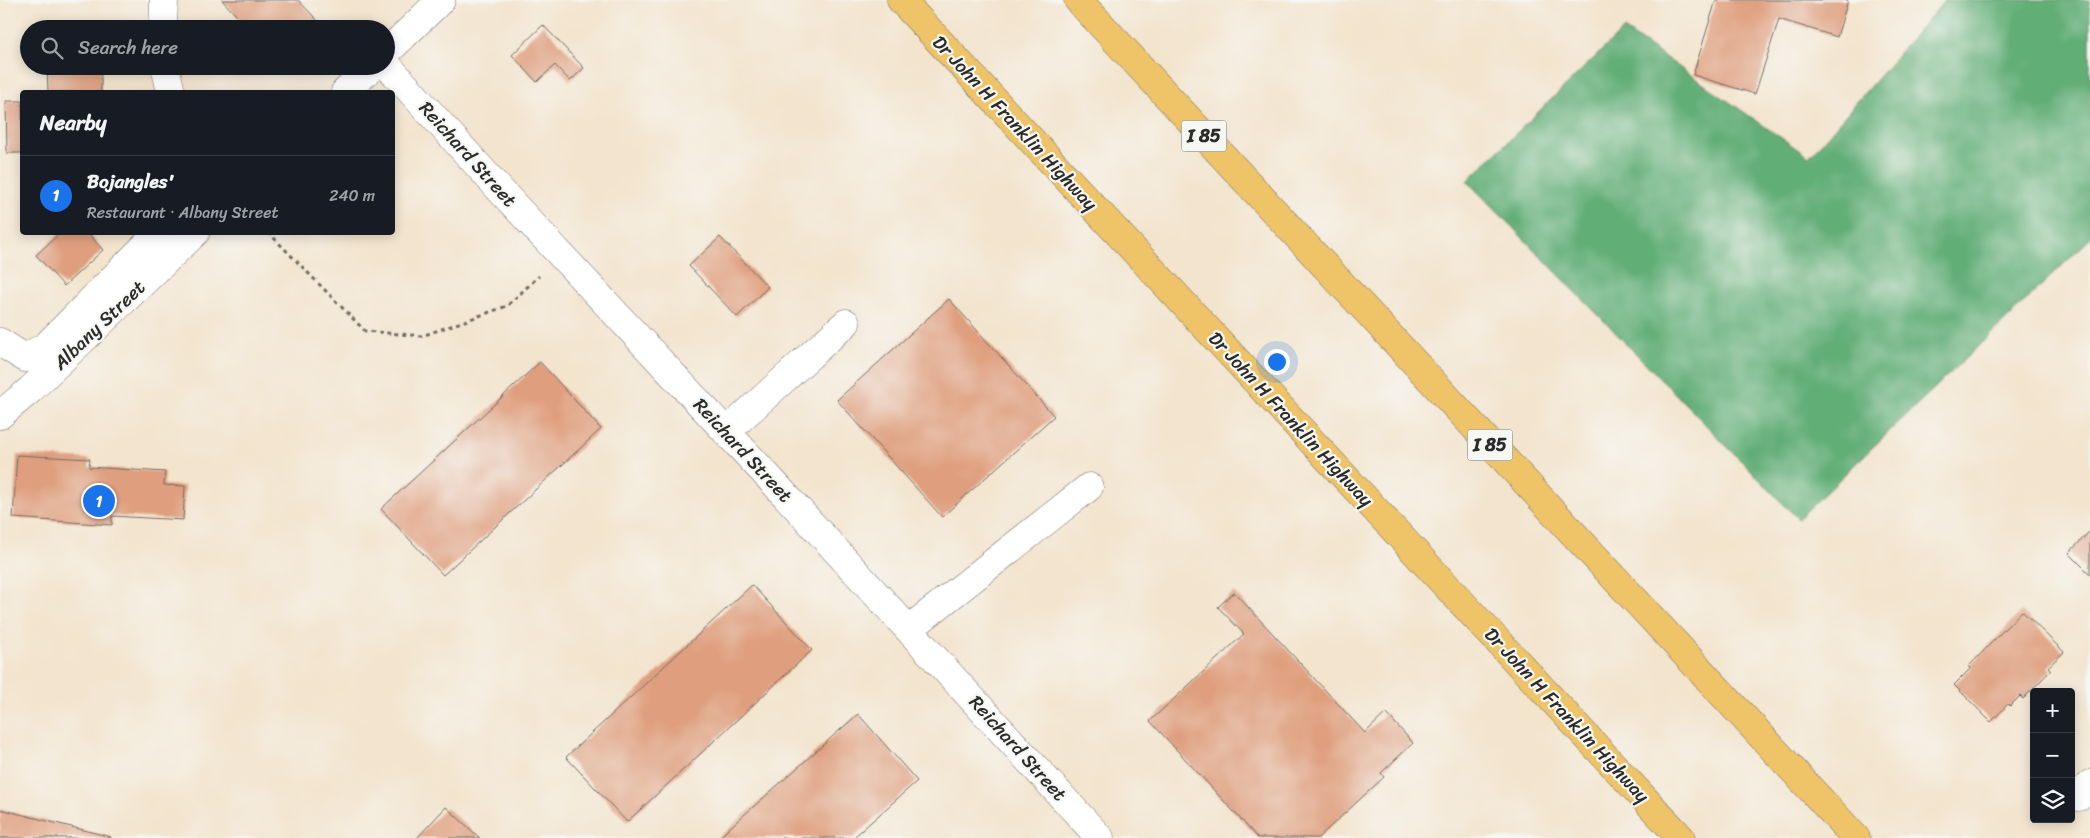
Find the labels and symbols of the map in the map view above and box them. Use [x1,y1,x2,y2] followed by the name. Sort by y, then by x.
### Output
[924,27,1106,219] street label: Dr John H Franklin Highway
[411,93,525,215] street label: Reichard Street
[1182,120,1226,152] road number: I 85
[44,272,153,379] street label: Albany Street
[1200,323,1382,515] street label: Dr John H Franklin Highway
[1264,349,1290,375] your location
[685,390,801,510] street label: Reichard Street
[1468,430,1512,460] road number: I 85
[83,482,115,520] pin: 1
[1476,619,1658,811] street label: Dr John H Franklin Highway
[961,687,1075,809] street label: Reichard Street

